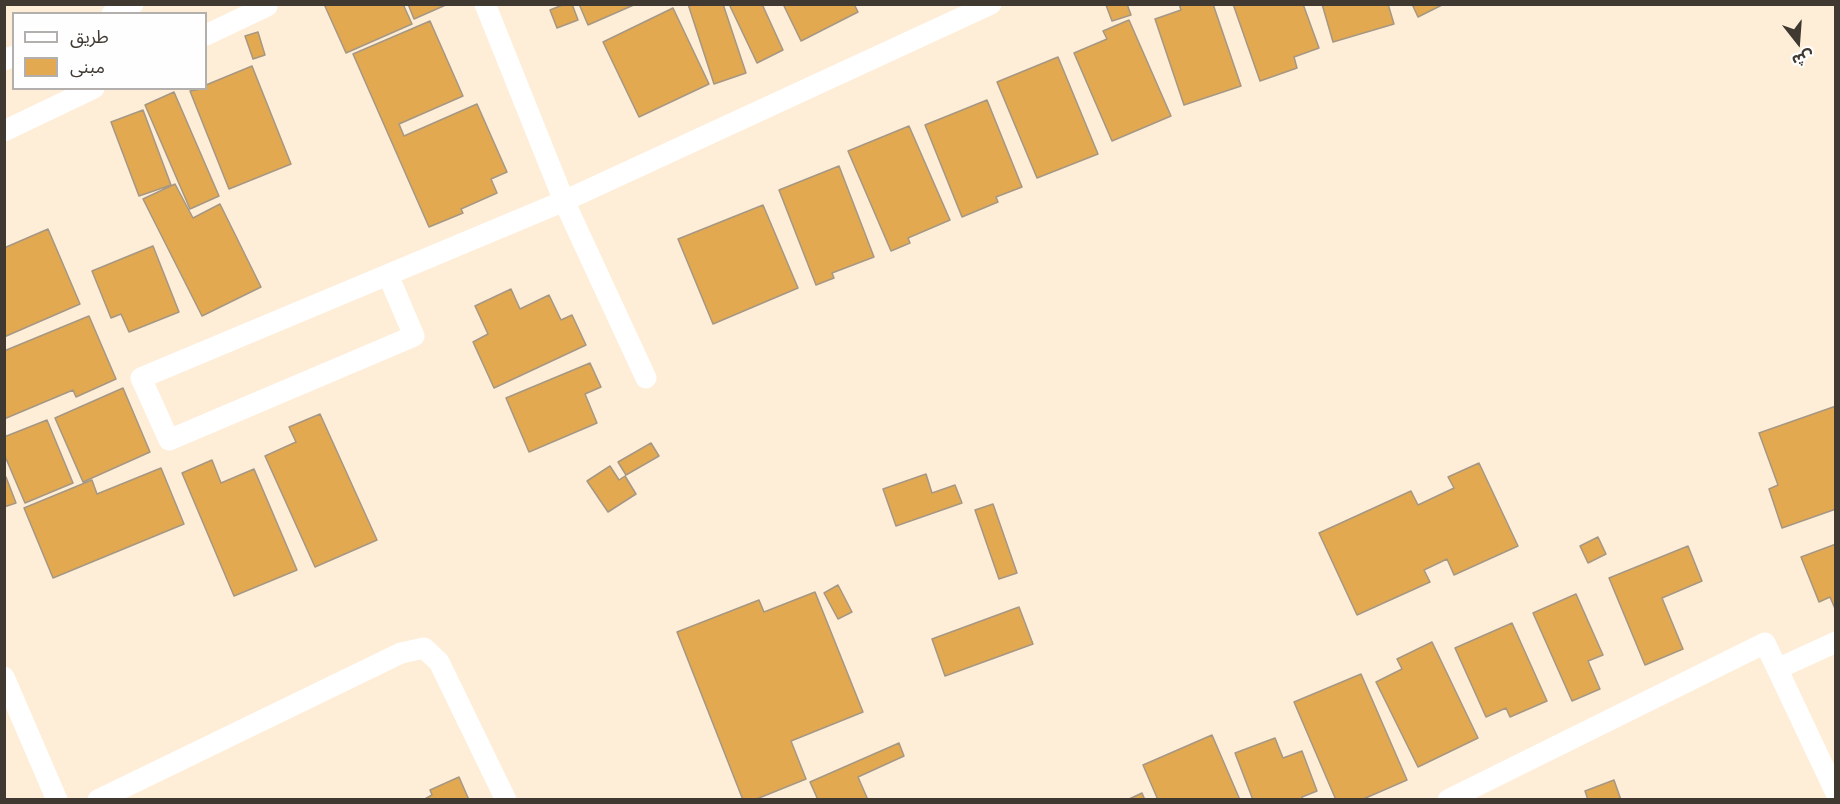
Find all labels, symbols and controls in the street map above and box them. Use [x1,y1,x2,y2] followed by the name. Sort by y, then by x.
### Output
[12,12,207,90] legend
[1768,12,1828,72] north arrow
[70,26,109,47] text: طريق
[1790,47,1816,71] text: ش
[70,56,105,77] text: مبنى

